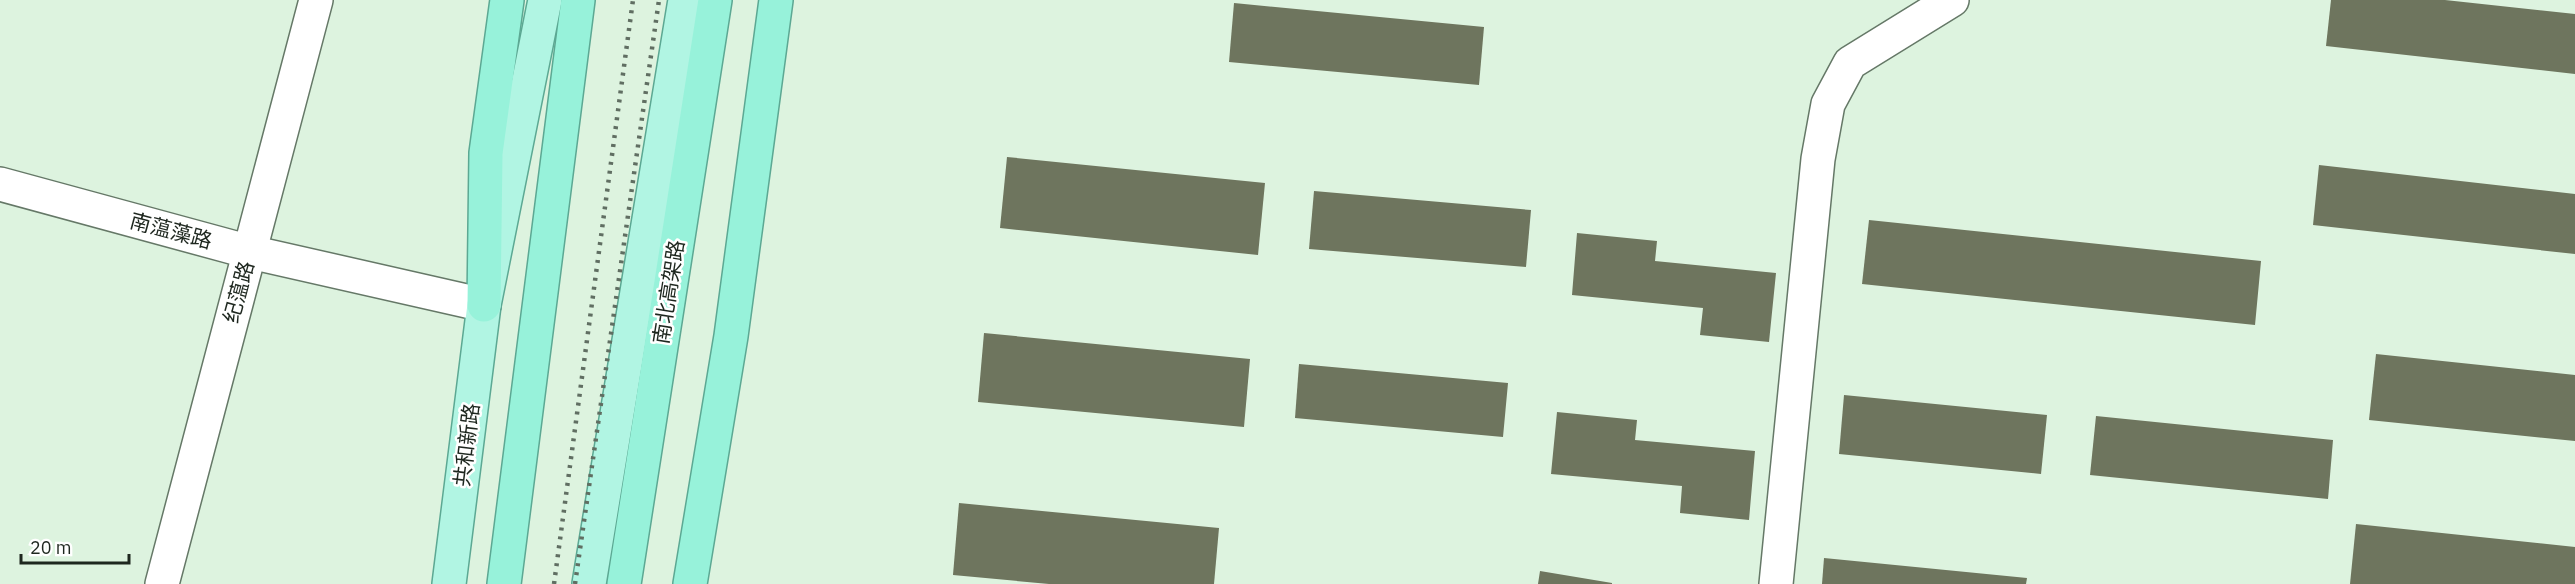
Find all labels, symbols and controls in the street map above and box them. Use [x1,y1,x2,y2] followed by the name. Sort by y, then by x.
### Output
[127,206,215,254] street label: 南蕰藻路
[646,238,690,346] street label: 南北高架路
[216,258,260,326] street label: 纪蕰路
[447,401,485,488] street label: 共和新路
[21,527,129,565] scale bar
[30,536,72,559] text: 20 m

